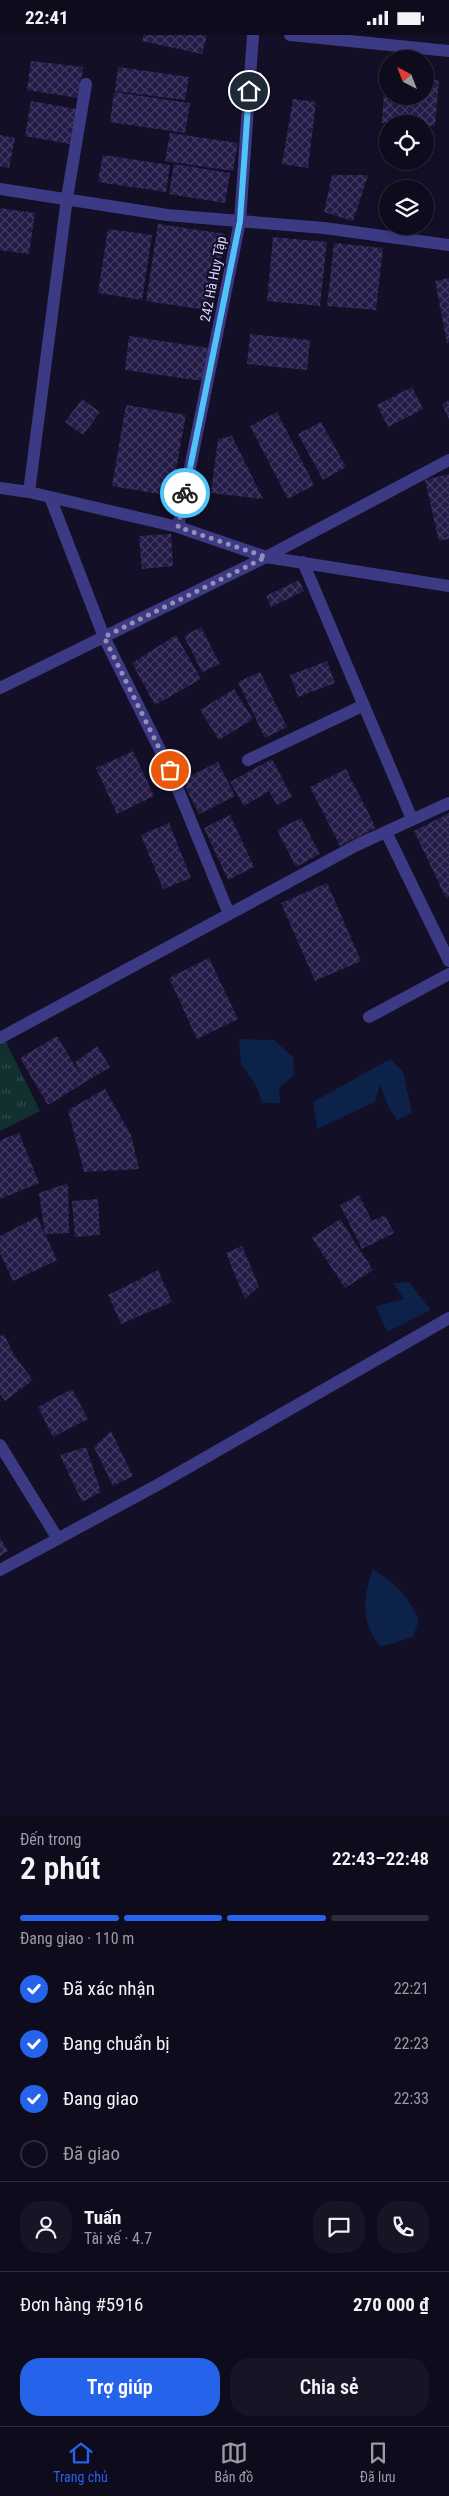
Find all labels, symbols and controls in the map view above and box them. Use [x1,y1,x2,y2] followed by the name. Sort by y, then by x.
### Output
[25,6,69,29] text: 22:41
[379,50,434,105] north arrow
[379,50,434,235] map controls
[228,70,270,112] pin
[235,77,263,105] icon: home
[379,115,434,170] button: locate
[379,180,434,235] button: layers
[197,235,229,323] street label: 242 Hà Huy Tập
[160,468,210,518] courier
[171,479,199,507] icon: bike
[149,749,191,791] pin
[156,756,184,784] icon: bag
[20,1830,81,1849] text: Đến trong
[332,1847,429,1870] text: 22:43–22:48
[20,1849,100,1887] text: 2 phút
[20,1929,134,1948] text: Đang giao · 110 m
[20,1975,48,2003] icon: check
[63,1977,155,2000] text: Đã xác nhận
[394,1979,429,1998] text: 22:21
[20,2030,48,2058] icon: check
[63,2032,170,2055] text: Đang chuẩn bị
[394,2034,429,2053] text: 22:23
[20,2085,48,2113] icon: check
[63,2087,139,2110] text: Đang giao
[394,2089,429,2108] text: 22:33
[63,2142,120,2165] text: Đã giao
[20,2201,72,2253] button: person
[313,2201,365,2253] button: chat
[377,2201,429,2253] button: phone
[84,2206,121,2229] text: Tuấn
[84,2229,152,2248] text: Tài xế · 4.7
[20,2293,143,2316] text: Đơn hàng #5916
[353,2293,429,2316] text: 270 000 ₫
[20,2358,220,2416] button: Trợ giúp
[230,2358,429,2416] button: Chia sẻ
[53,2439,108,2485] tab: Trang chủ
[214,2439,253,2485] tab: Bản đồ
[360,2439,396,2485] tab: Đã lưu

